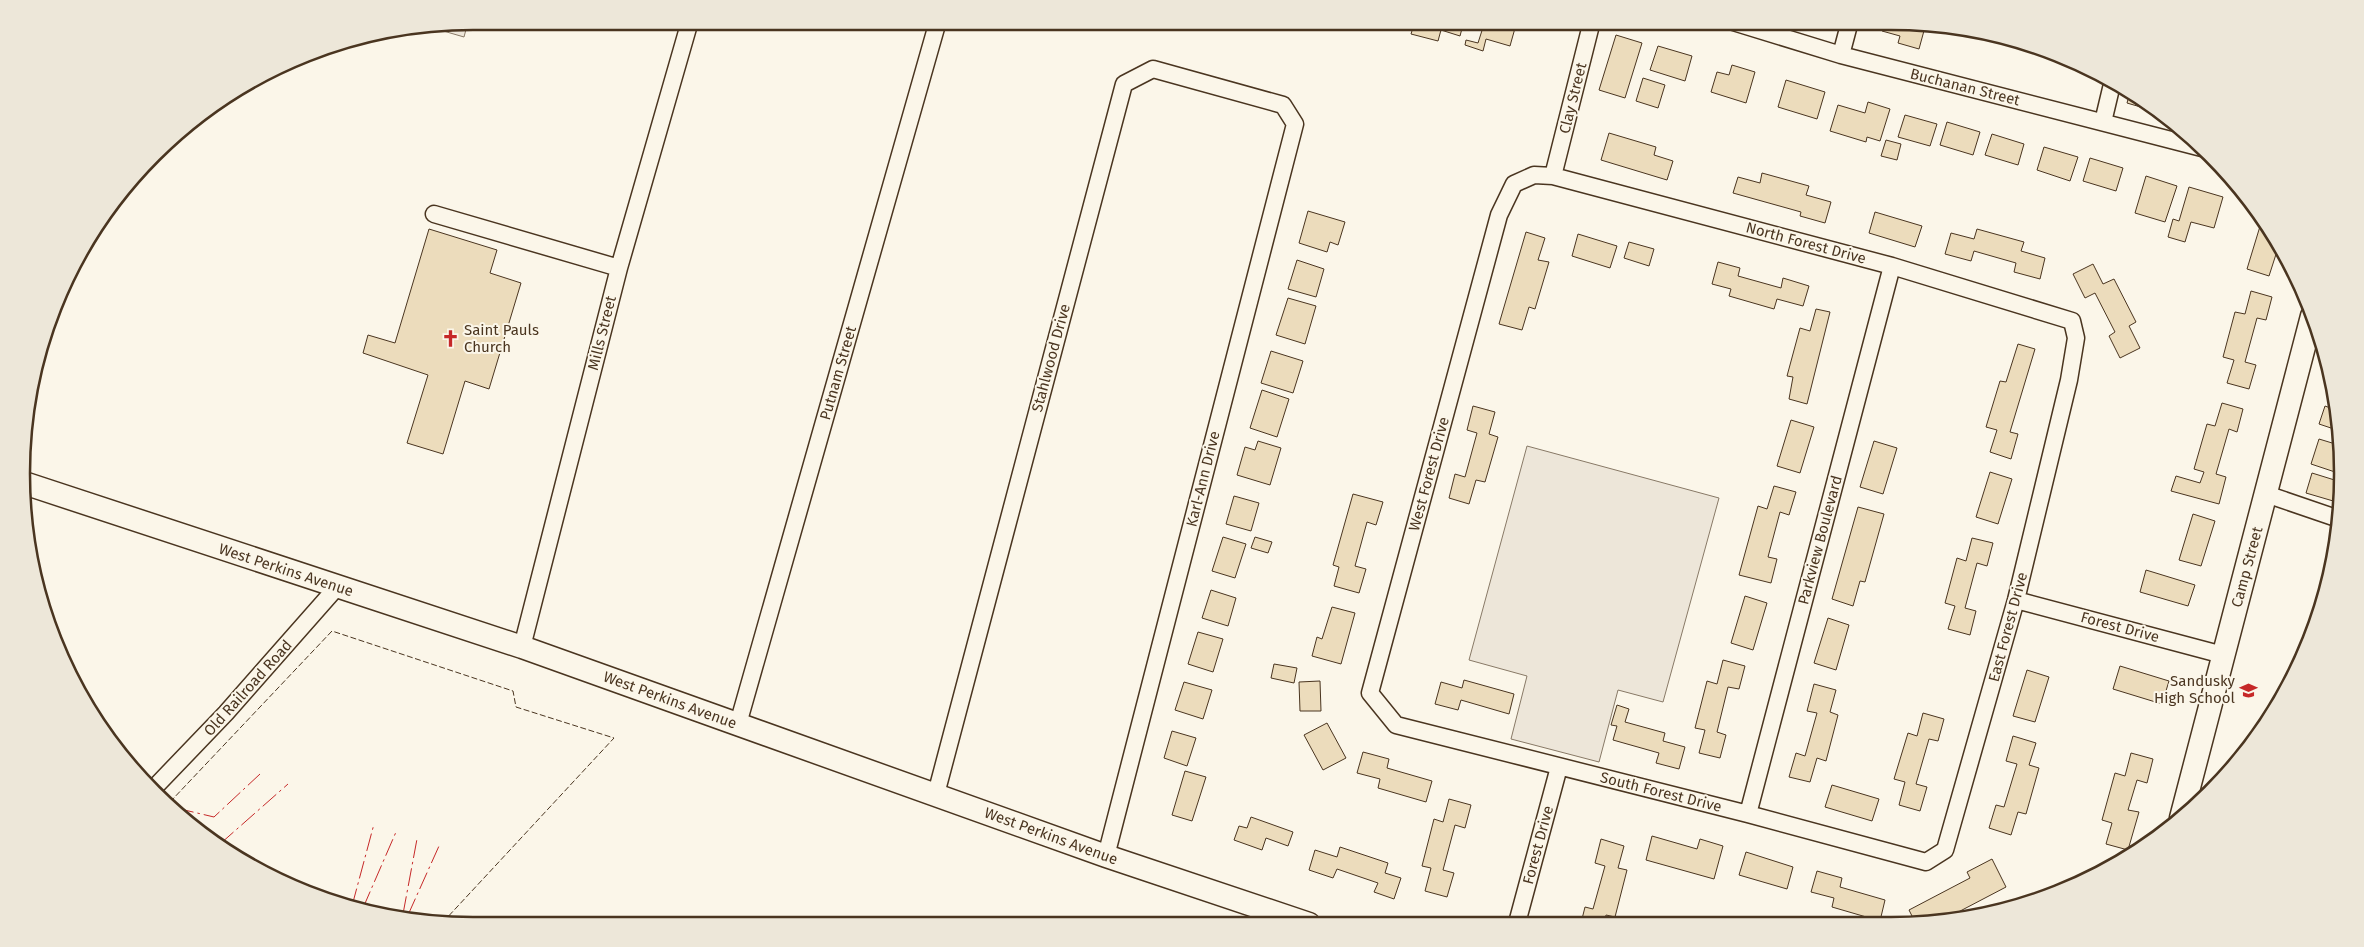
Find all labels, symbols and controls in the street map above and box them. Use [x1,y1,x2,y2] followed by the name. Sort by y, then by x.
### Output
[1555,60,1591,135] street label: Clay Street
[1908,65,2022,109] street label: Buchanan Street
[1744,218,1868,268] street label: North Forest Drive
[584,293,620,372] street label: Mills Street
[1028,302,1074,414] street label: Stahlwood Drive
[464,321,539,356] place label: Saint Pauls Church
[816,323,860,422] street label: Putnam Street
[440,329,460,349] church icon: Saint Pauls Church
[1405,415,1453,533] street label: West Forest Drive
[1182,429,1224,529] street label: Karl-Ann Drive
[1794,474,1846,606] street label: Parkview Boulevard
[2228,524,2267,609] street label: Camp Street
[216,540,356,600] street label: West Perkins Avenue
[1985,570,2031,684] street label: East Forest Drive
[2079,608,2161,646] street label: Forest Drive
[200,636,296,740] street label: Old Railroad Road
[601,668,739,732] street label: West Perkins Avenue
[2154,672,2236,707] place label: Sandusky High School
[2239,680,2259,700] school or university icon: Sandusky High School
[1598,768,1724,816] street label: South Forest Drive
[982,804,1120,868] street label: West Perkins Avenue
[1519,804,1557,886] street label: Forest Drive

